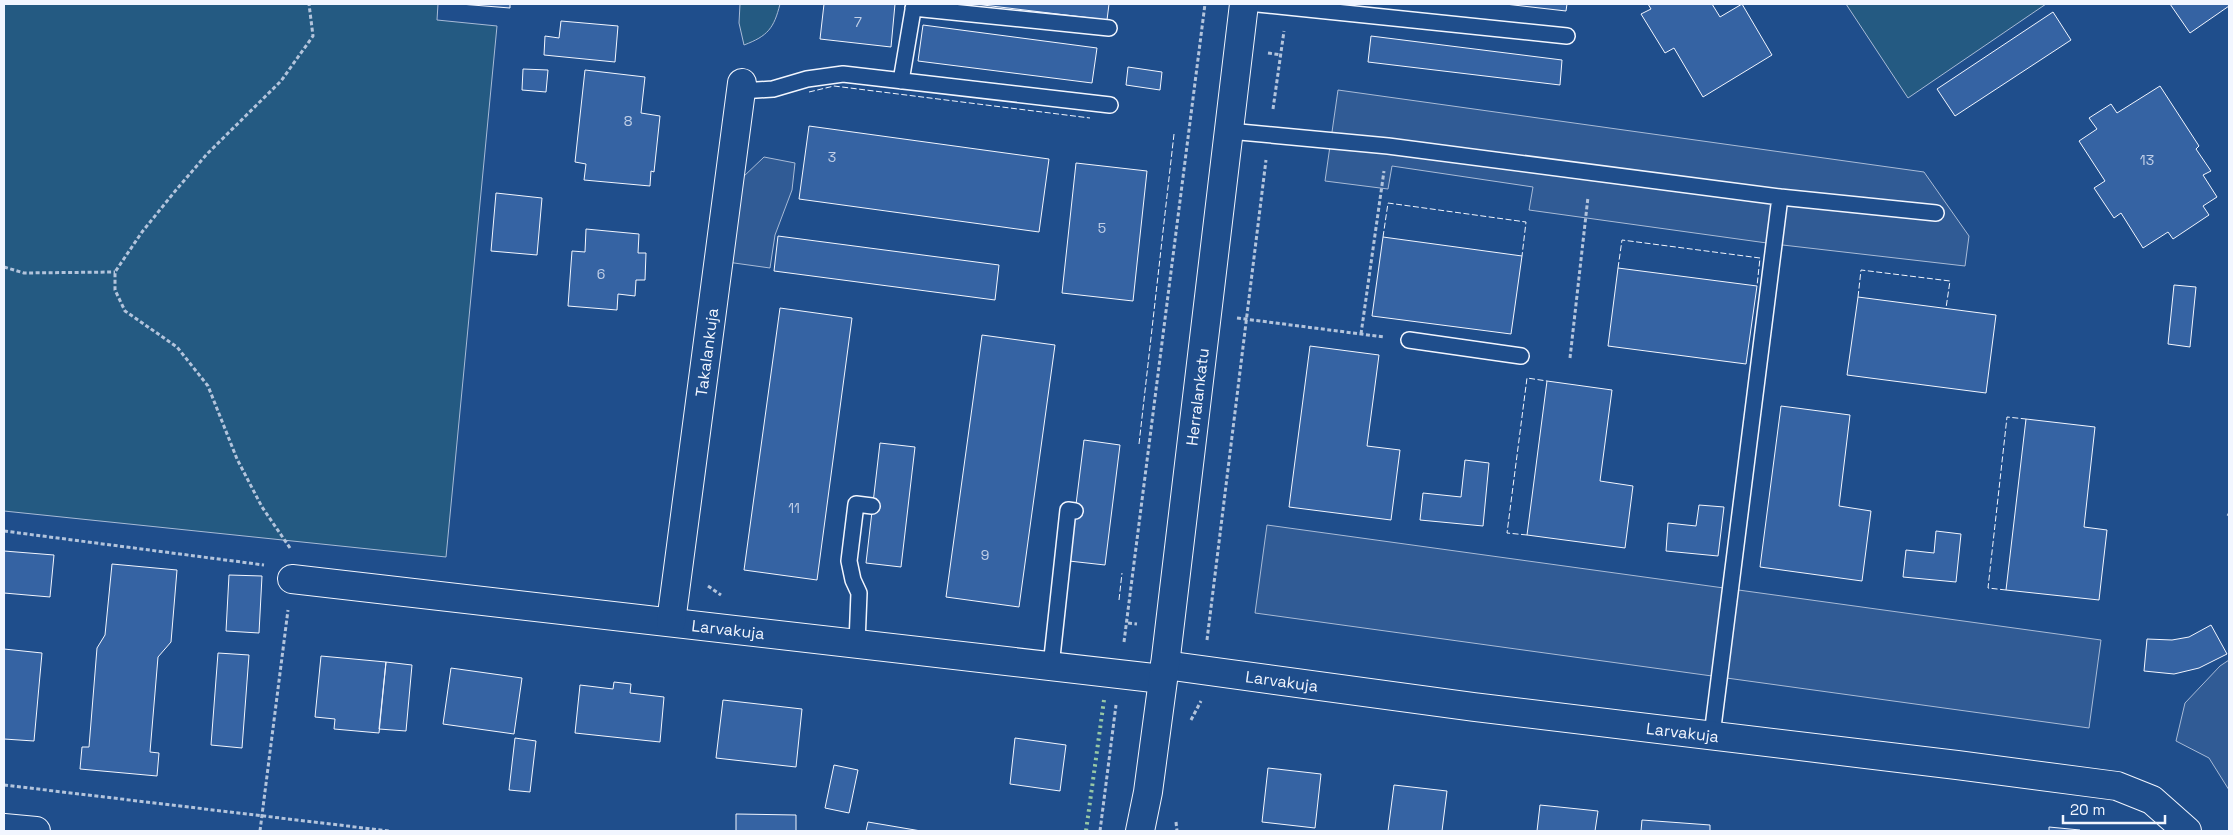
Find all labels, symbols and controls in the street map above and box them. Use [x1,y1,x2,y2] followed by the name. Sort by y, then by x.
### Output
[854,13,862,31] house number: 7
[624,112,633,130] house number: 8
[828,148,836,166] house number: 3
[2140,151,2154,169] house number: 13
[1098,219,1106,237] house number: 5
[597,265,605,283] house number: 6
[690,307,723,398] street label: Takalankuja
[1181,347,1213,447] street label: Herralankatu
[788,499,800,517] house number: 11
[981,546,989,564] house number: 9
[691,615,766,644] street label: Larvakuja
[1244,666,1320,696] street label: Larvakuja
[1645,717,1720,747] street label: Larvakuja
[2063,792,2166,824] scale bar
[2070,800,2105,819] text: 20 m

